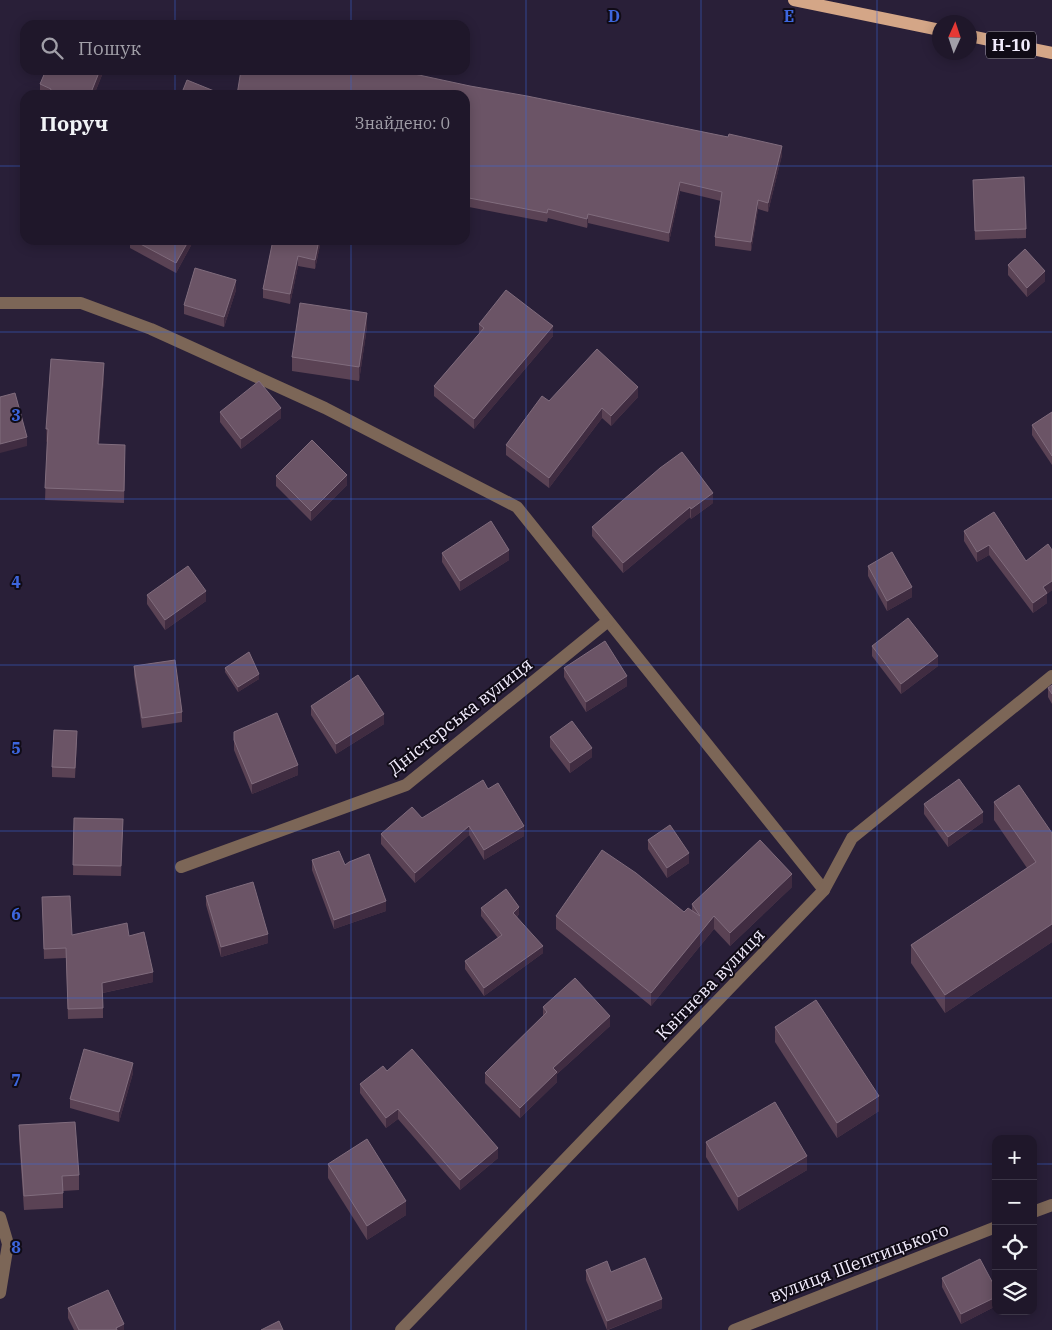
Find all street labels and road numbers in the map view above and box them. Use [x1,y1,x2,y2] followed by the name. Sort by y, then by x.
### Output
[986,32,1036,58] road number: Н-10
[383,652,537,780] street label: Дністерська вулиця
[651,923,769,1045] street label: Квітнева вулиця
[766,1217,952,1307] street label: вулиця Шептицького

